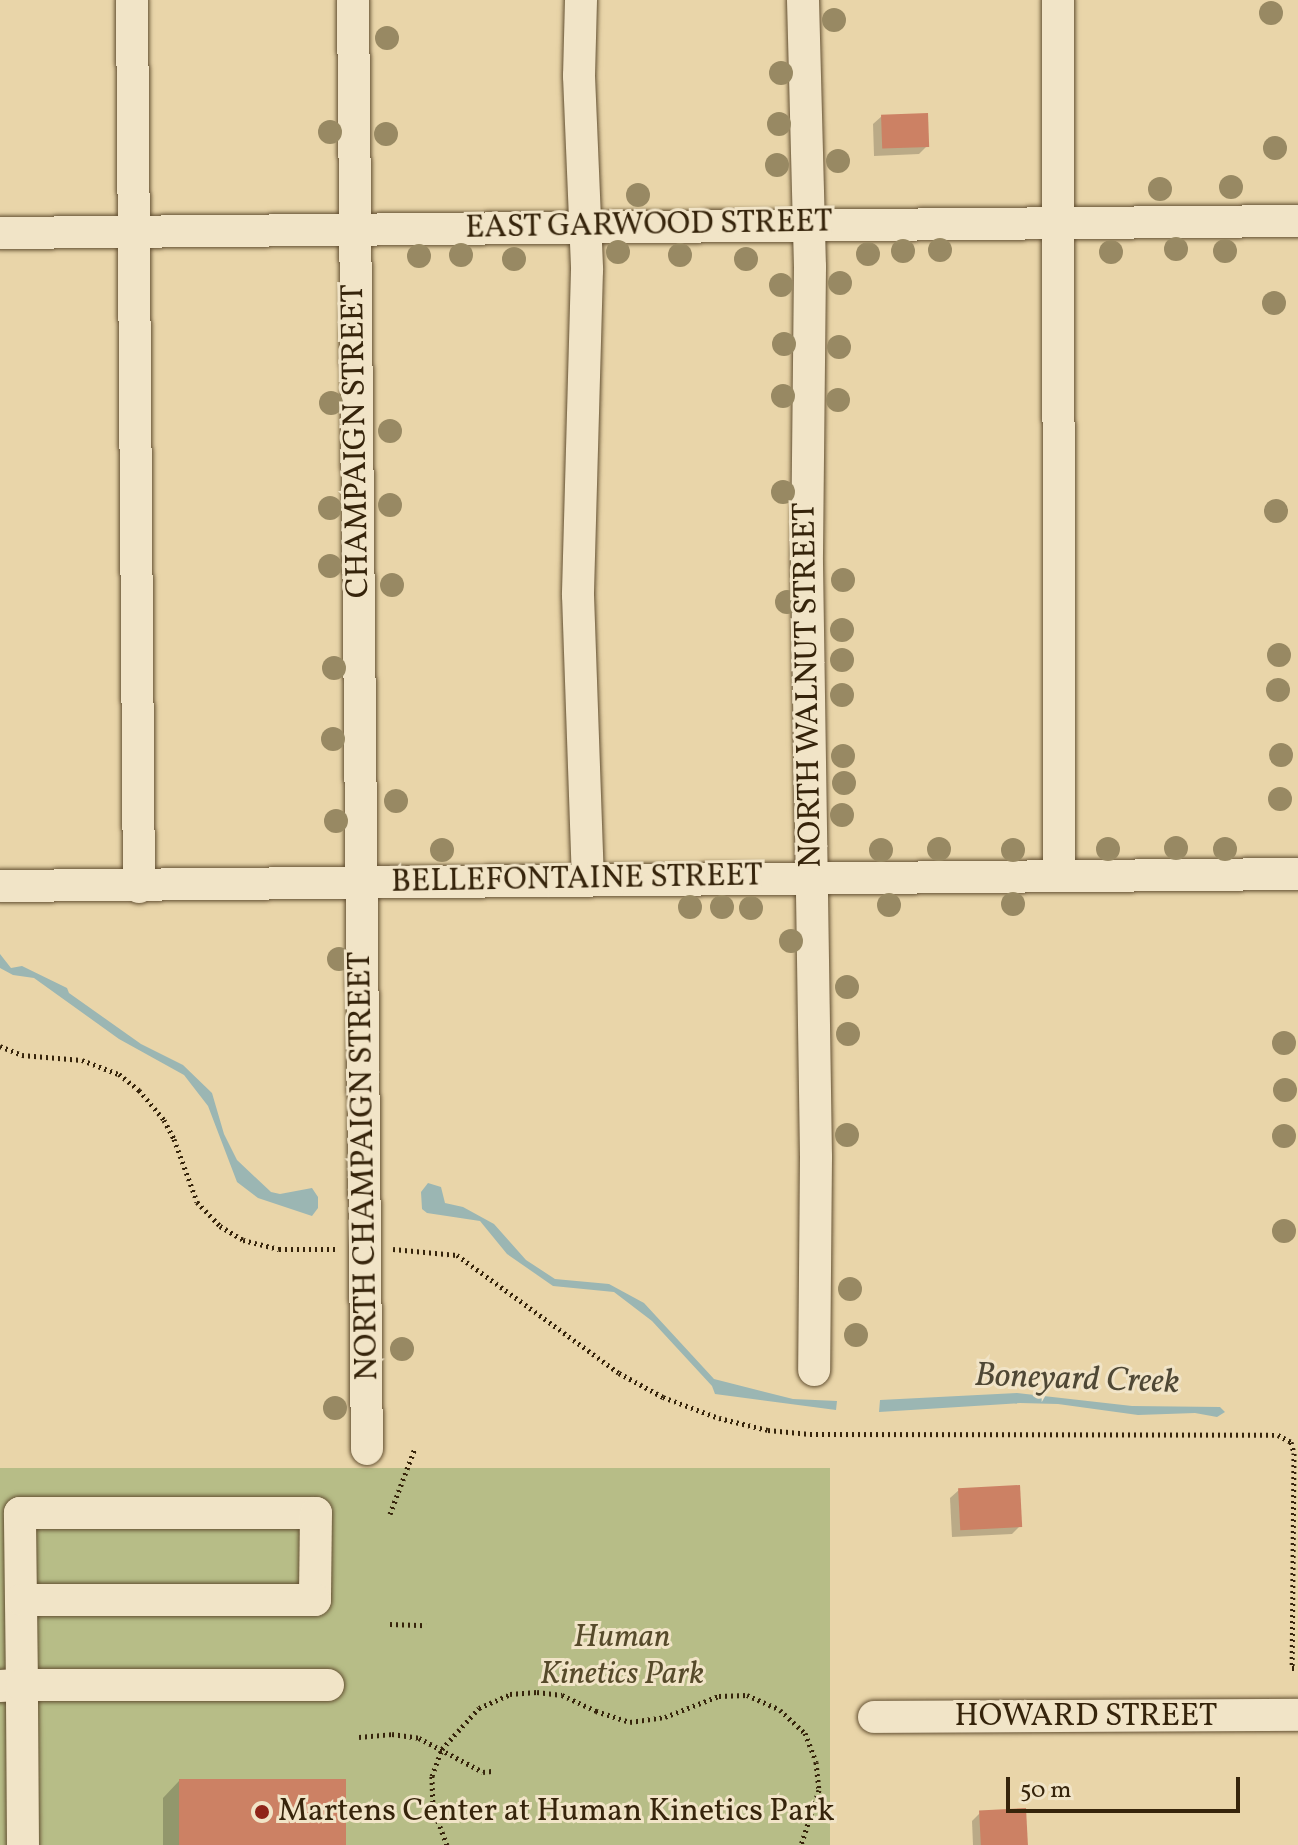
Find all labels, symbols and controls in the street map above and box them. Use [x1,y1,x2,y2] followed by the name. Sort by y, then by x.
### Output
[464,204,834,248] street label: EAST GARWOOD STREET
[335,283,379,599] street label: CHAMPAIGN STREET
[787,501,831,869] street label: NORTH WALNUT STREET
[391,858,763,902] street label: BELLEFONTAINE STREET
[342,951,388,1381] street label: NORTH CHAMPAIGN STREET
[974,1356,1180,1404] water label: Boneyard Creek
[540,1620,704,1695] park label: Human Kinetics Park
[955,1698,1217,1736] street label: HOWARD STREET
[1010,1761,1244,1811] scale bar
[1020,1774,1072,1808] text: 50 m
[278,1793,835,1831] place label: Martens Center at Human Kinetics Park
[253,1803,271,1821] marker: Martens Center at Human Kinetics Park

